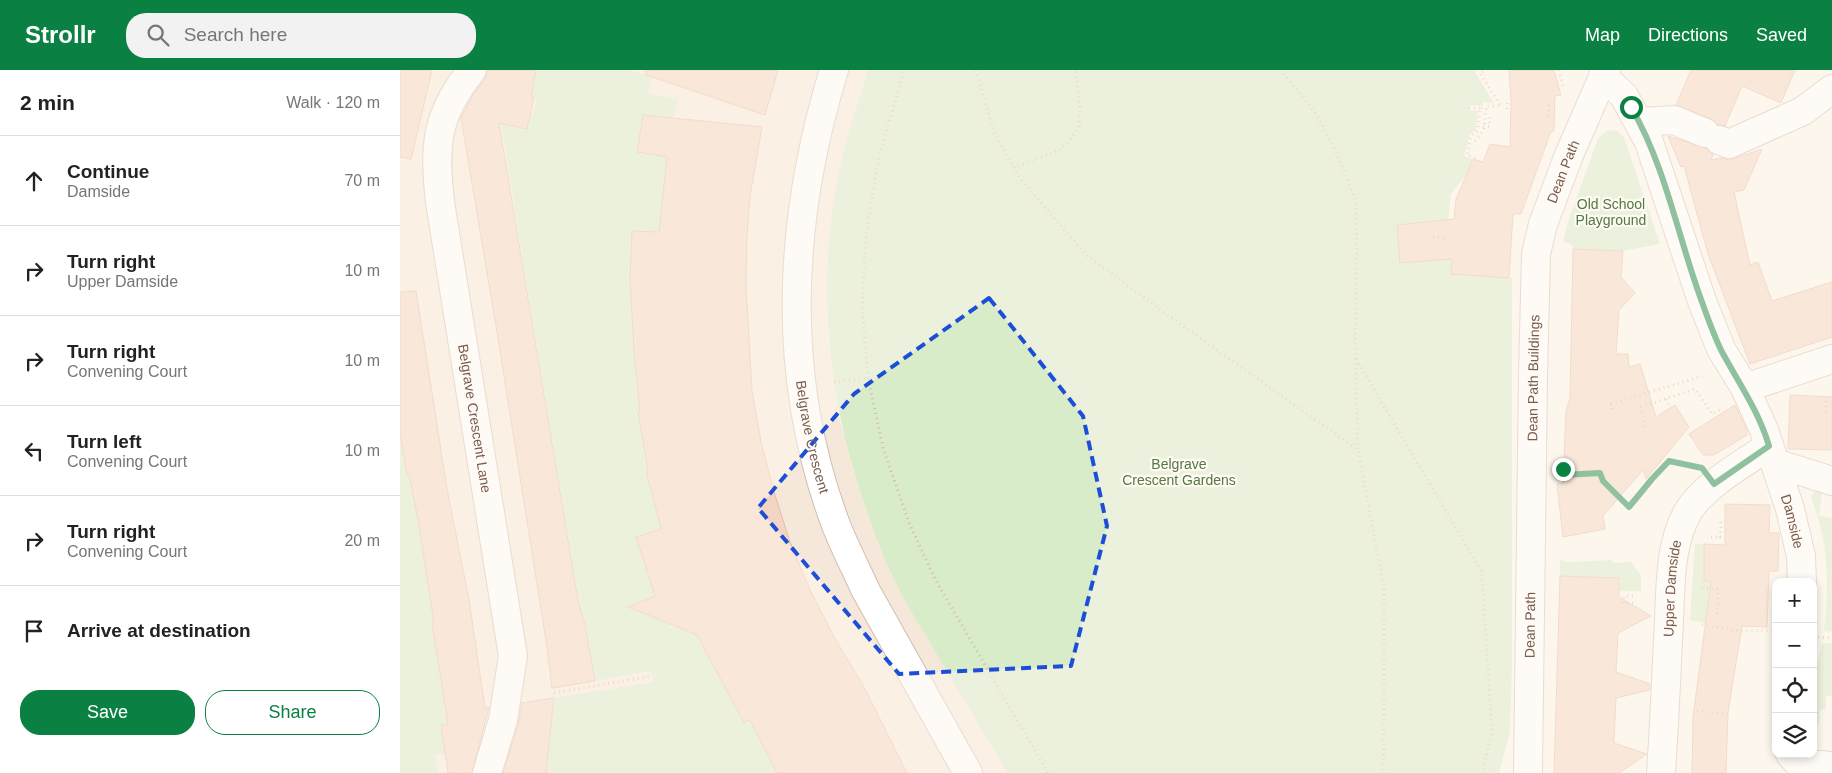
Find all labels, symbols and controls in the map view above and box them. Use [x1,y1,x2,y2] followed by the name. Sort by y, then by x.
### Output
[126,13,476,58] search box
[25,21,96,48] text: Strollr
[144,21,172,49] icon: search
[184,24,287,45] text: Search here
[1585,25,1620,45] text: Map
[1648,25,1728,45] text: Directions
[1756,25,1807,45] text: Saved
[20,91,75,114] text: 2 min
[286,94,380,111] text: Walk · 120 m
[1620,96,1643,119] route start
[1544,138,1583,205] street label: Dean Path
[67,161,149,182] text: Continue
[20,167,48,195] icon: ahead
[344,172,380,189] text: 70 m
[67,183,130,200] text: Damside
[1576,196,1646,228] park label: Old School Playground
[67,251,155,272] text: Turn right
[20,257,48,285] icon: right
[344,262,380,279] text: 10 m
[67,273,178,290] text: Upper Damside
[1524,314,1543,442] street label: Dean Path Buildings
[67,341,155,362] text: Turn right
[455,343,495,494] street label: Belgrave Crescent Lane
[20,347,48,375] icon: right
[344,352,380,369] text: 10 m
[67,363,187,380] text: Convening Court
[793,379,833,495] street label: Belgrave Crescent
[67,431,142,452] text: Turn left
[20,437,48,465] icon: left
[344,442,380,459] text: 10 m
[67,453,187,470] text: Convening Court
[1122,456,1236,488] park label: Belgrave Crescent Gardens
[1552,458,1575,481] route end
[1778,492,1807,550] street label: Damside
[67,521,155,542] text: Turn right
[20,527,48,555] icon: right
[344,532,380,549] text: 20 m
[1660,538,1684,637] street label: Upper Damside
[67,543,187,560] text: Convening Court
[1772,578,1817,758] map controls
[1772,578,1817,623] button: +
[1521,592,1538,658] street label: Dean Path
[20,617,48,645] icon: arrive
[67,620,251,641] text: Arrive at destination
[1772,623,1817,668] button: −
[1772,668,1817,713] button: locate
[20,690,195,735] button: Save
[205,690,380,735] button: Share
[1772,713,1817,758] button: layers

